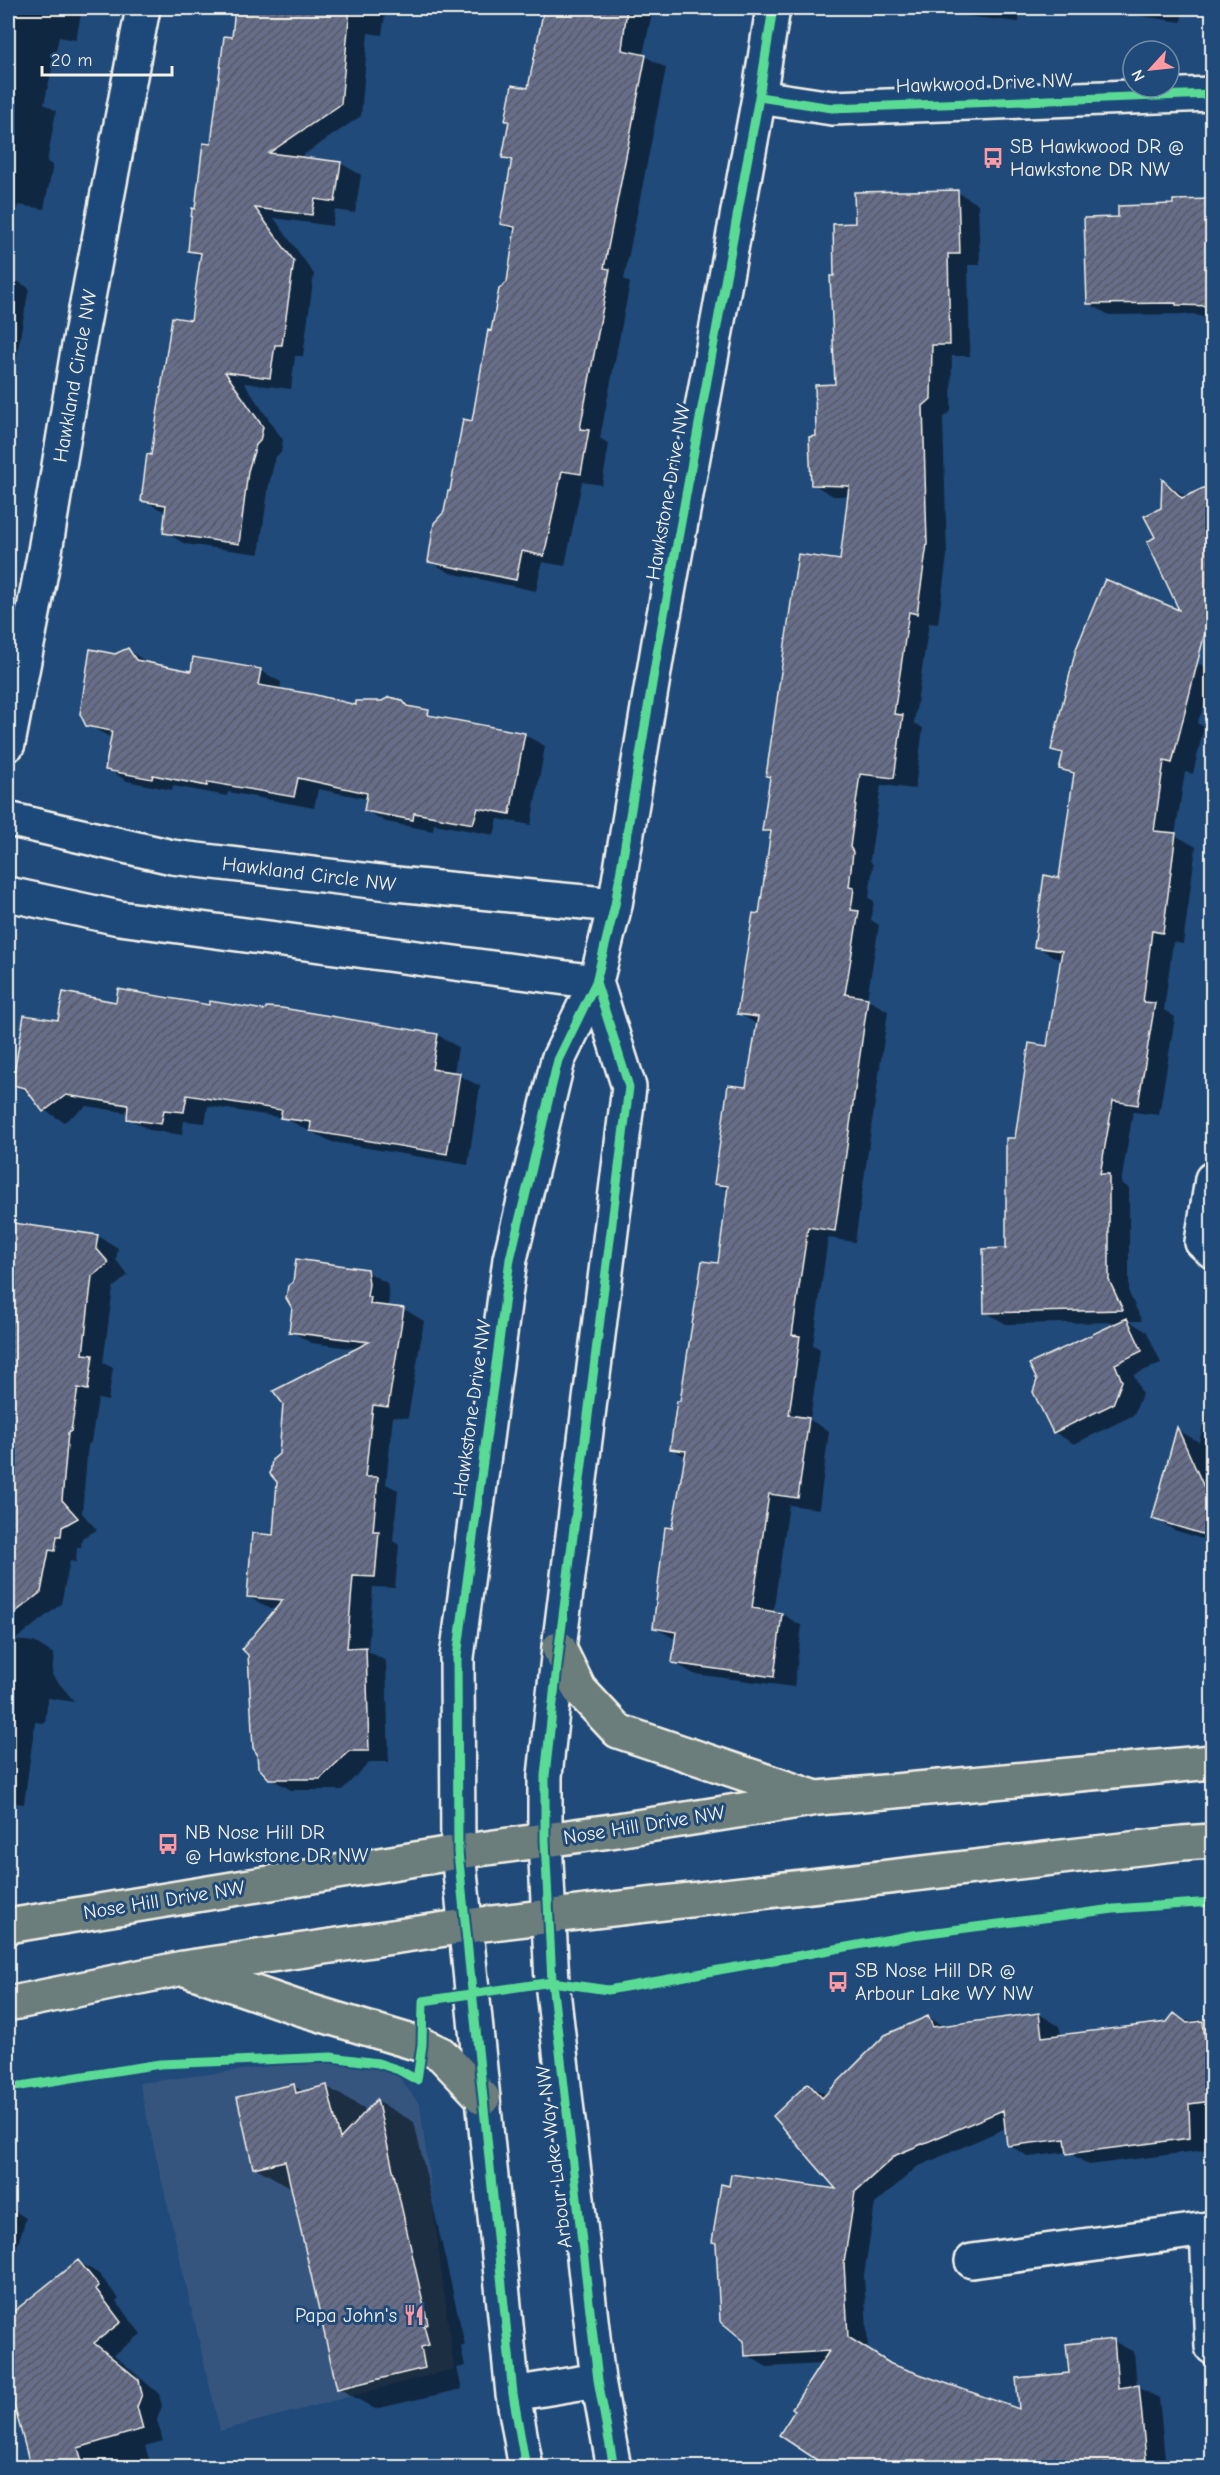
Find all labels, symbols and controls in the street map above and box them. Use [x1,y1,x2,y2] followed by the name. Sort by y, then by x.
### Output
[42,39,172,77] scale bar
[1121,39,1181,99] north arrow
[51,50,92,71] text: 20 m
[1128,67,1149,84] text: N
[895,68,1073,98] street label: Hawkwood Drive NW
[1010,135,1184,181] place label: SB Hawkwood DR @ Hawkstone DR NW
[981,146,1005,170] bus stop icon: SB Hawkwood DR @ Hawkstone DR NW
[48,287,102,464] street label: Hawkland Circle NW
[641,401,695,582] street label: Hawkstone Drive NW
[221,852,398,896] street label: Hawkland Circle NW
[448,1317,496,1498] street label: Hawkstone Drive NW
[562,1801,727,1849] street label: Nose Hill Drive NW
[185,1821,369,1867] place label: NB Nose Hill DR @ Hawkstone DR NW
[156,1832,180,1856] bus stop icon: NB Nose Hill DR @ Hawkstone DR NW
[82,1876,247,1924] street label: Nose Hill Drive NW
[855,1959,1034,2005] place label: SB Nose Hill DR @ Arbour Lake WY NW
[826,1970,850,1994] bus stop icon: SB Nose Hill DR @ Arbour Lake WY NW
[531,2064,577,2250] street label: Arbour Lake Way NW
[402,2303,426,2327] restaurant icon: Papa John's
[295,2304,397,2327] place label: Papa John's

